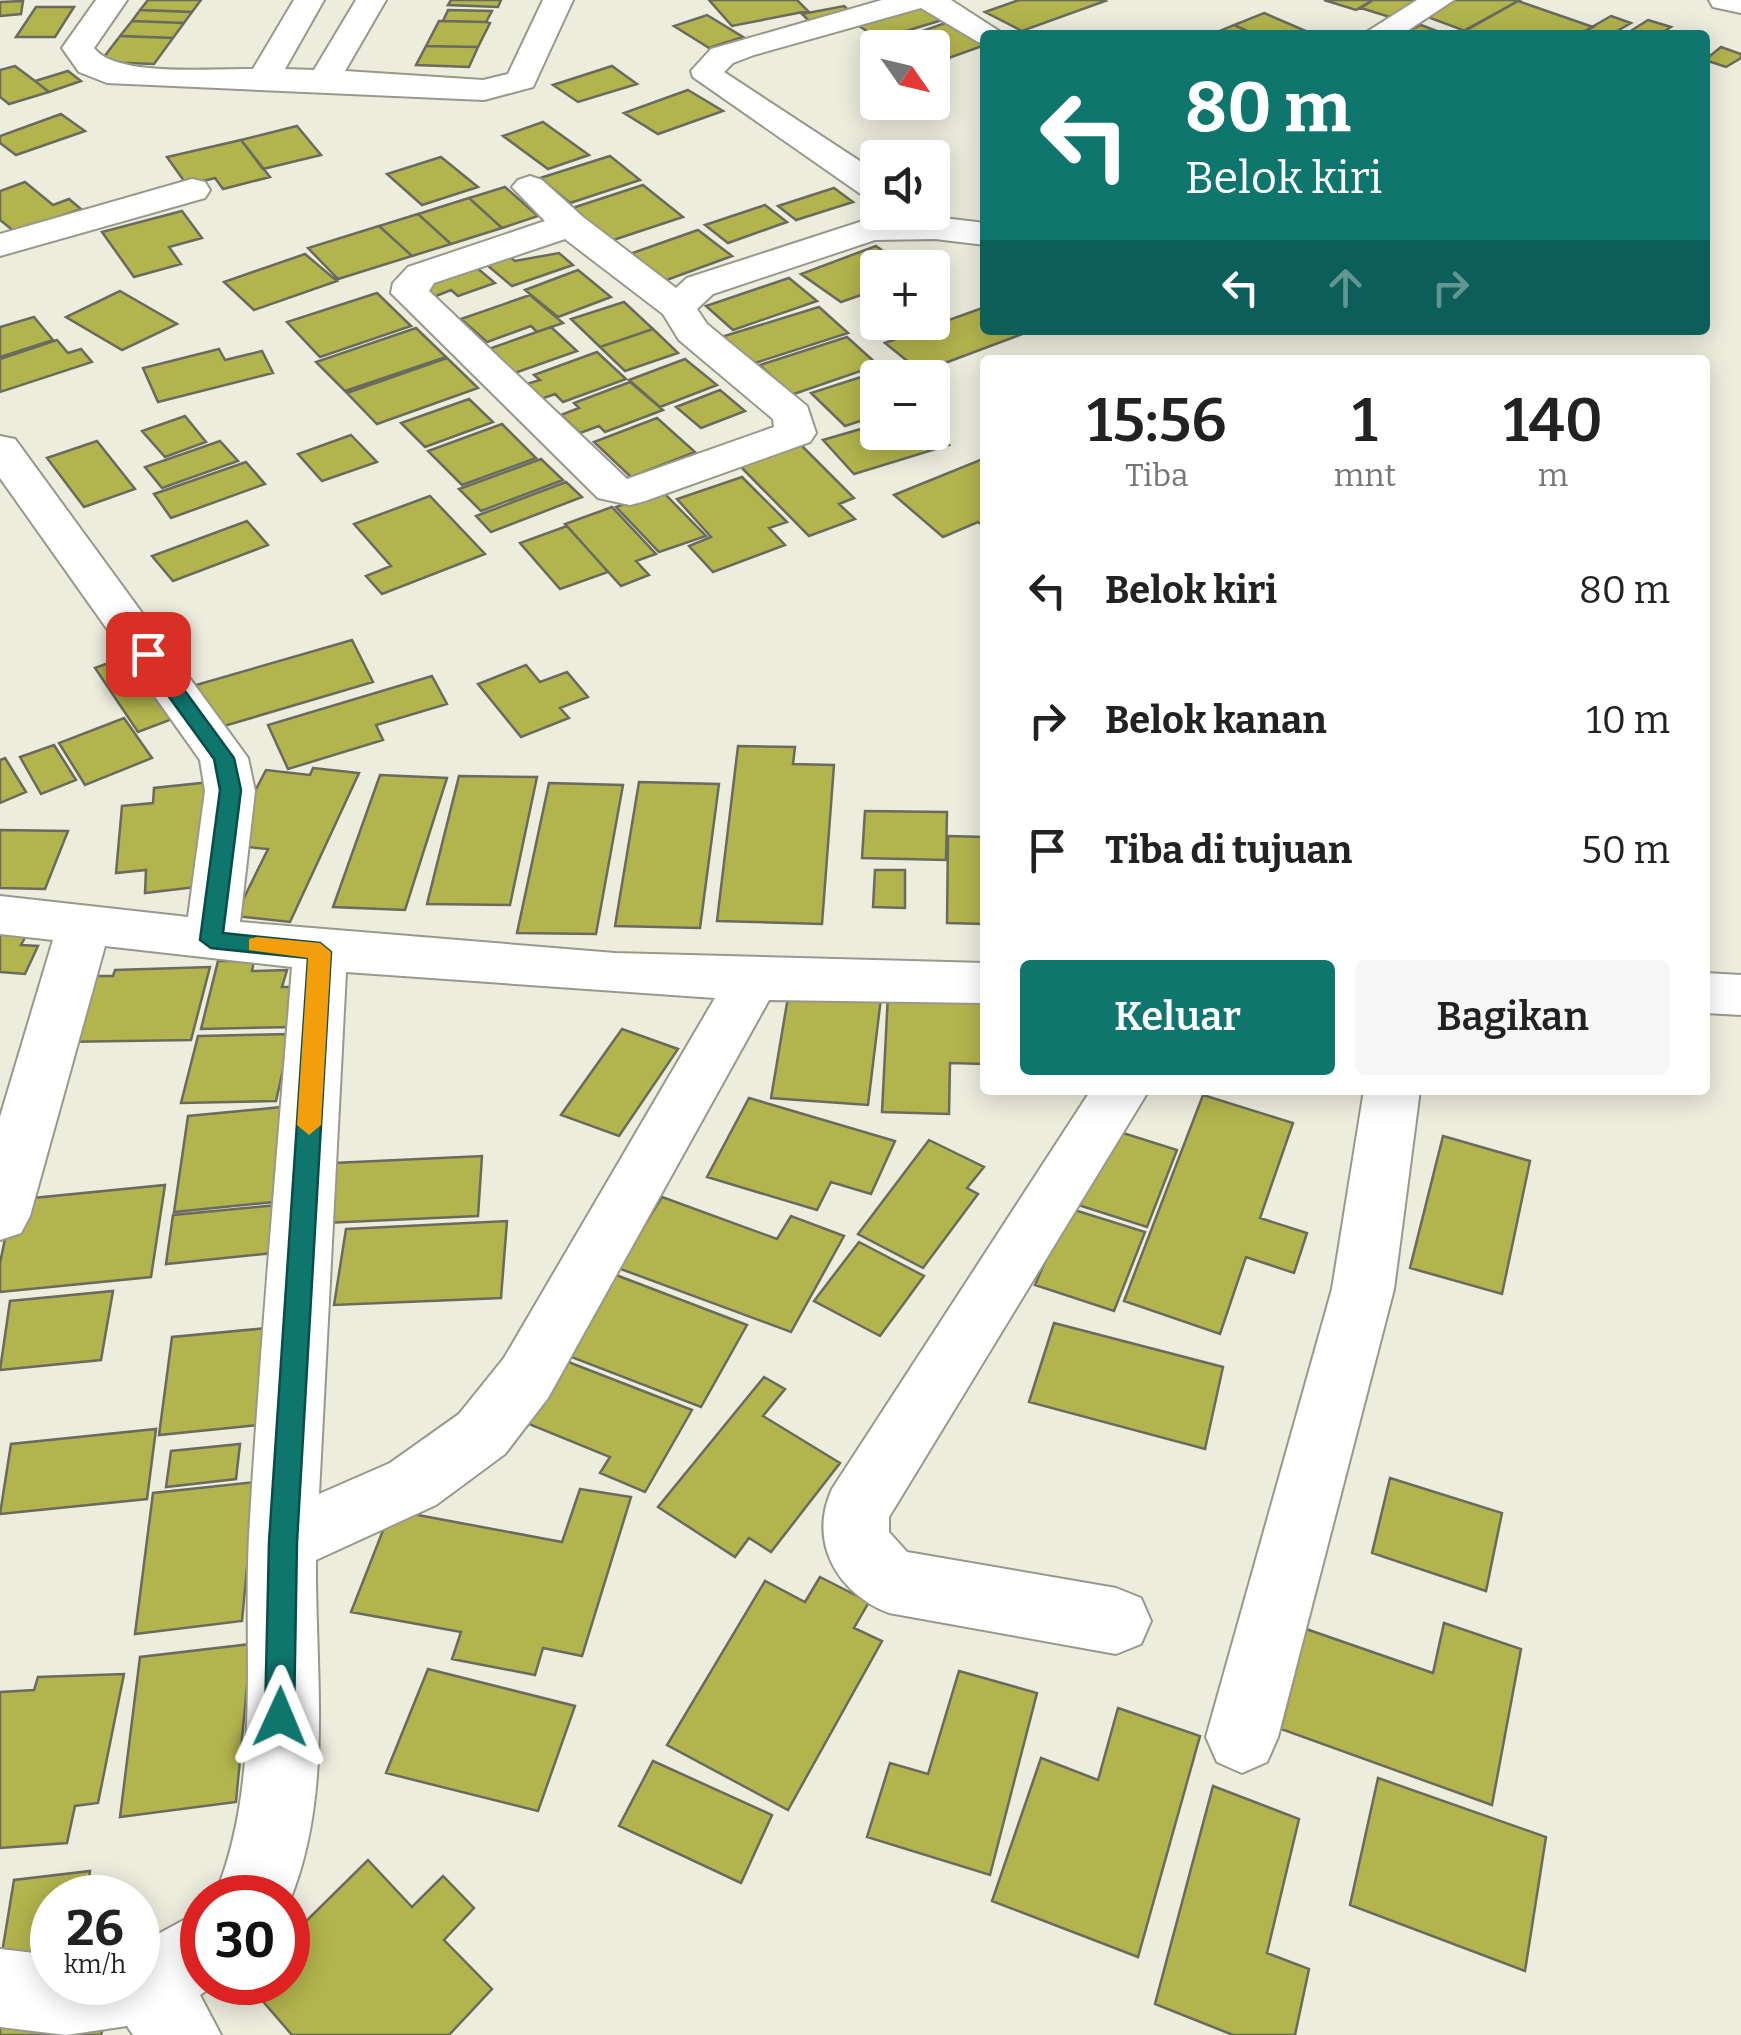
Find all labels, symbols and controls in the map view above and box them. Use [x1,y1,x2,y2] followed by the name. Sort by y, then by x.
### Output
[860,30,950,120] north arrow
[860,30,950,450] map controls
[1185,66,1351,150] text: 80 m
[1020,70,1150,200] icon: left
[860,140,950,230] button: sound
[1185,151,1382,205] text: Belok kiri
[860,250,950,340] button: +
[1213,260,1268,315] icon: left
[1318,260,1373,315] icon: ahead
[1423,260,1478,315] icon: right
[860,360,950,450] button: −
[1087,385,1227,457] text: 15:56
[1352,385,1378,457] text: 1
[1503,385,1603,457] text: 140
[1125,456,1189,494] text: Tiba
[1334,456,1396,494] text: mnt
[1538,456,1568,494] text: m
[1020,563,1075,618] icon: left
[1105,567,1277,613] text: Belok kiri
[1579,567,1670,613] text: 80 m
[106,612,191,697] pin
[121,627,176,682] icon: arrive
[1020,693,1075,748] icon: right
[1105,697,1327,743] text: Belok kanan
[1586,697,1670,743] text: 10 m
[1020,823,1075,878] icon: arrive
[1105,827,1352,873] text: Tiba di tujuan
[1581,827,1670,873] text: 50 m
[1020,960,1335,1075] button: Keluar
[1355,960,1670,1075] button: Bagikan
[228,1665,332,1769] position arrow
[180,1875,310,2005] speed limit sign: 30
[66,1898,124,1958] text: 26
[64,1950,126,1980] text: km/h

